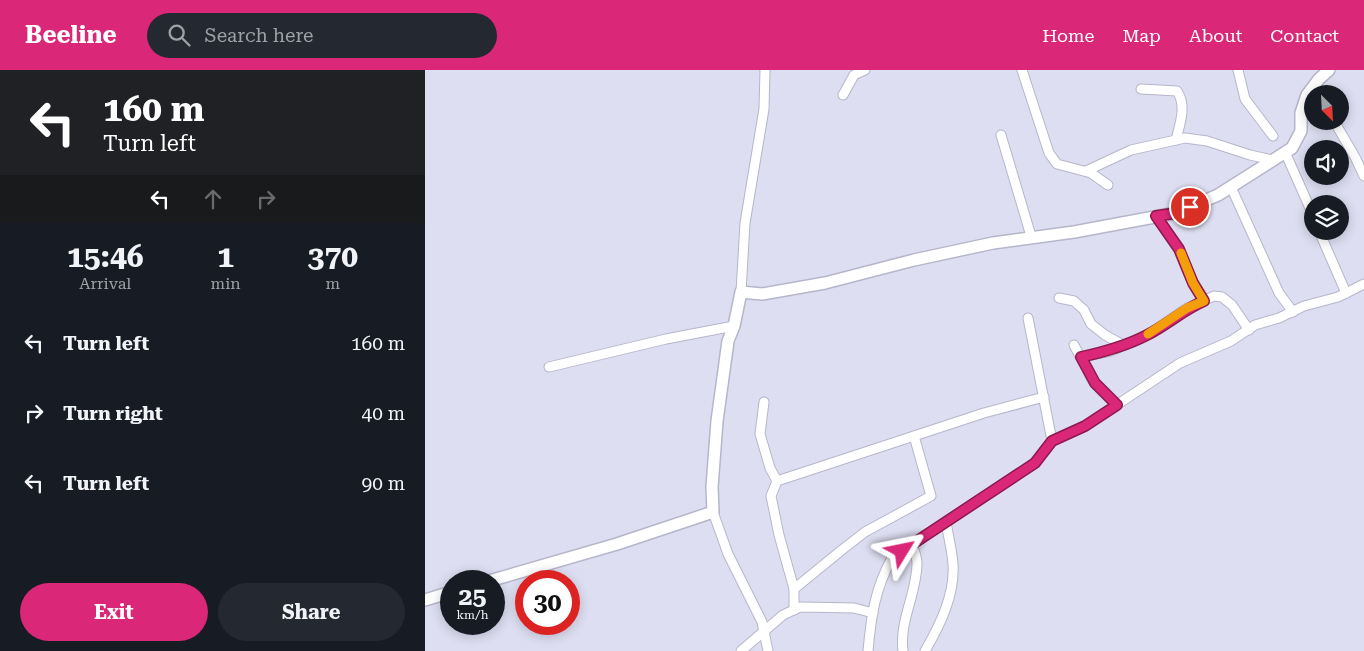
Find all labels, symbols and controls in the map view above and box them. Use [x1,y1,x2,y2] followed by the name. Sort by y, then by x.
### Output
[147,13,497,58] search box
[25,21,117,49] text: Beeline
[165,21,193,49] icon: search
[205,24,313,47] text: Search here
[1042,25,1094,46] text: Home
[1122,25,1161,46] text: Map
[1189,25,1242,46] text: About
[1270,25,1339,46] text: Contact
[1304,85,1349,130] north arrow
[1304,85,1349,240] map controls
[103,89,204,130] text: 160 m
[20,90,85,155] icon: left
[103,131,196,156] text: Turn left
[1304,140,1349,185] button: sound
[146,185,174,213] icon: left
[199,185,227,213] icon: ahead
[252,185,280,213] icon: right
[1169,186,1211,228] pin
[1176,193,1204,221] icon: arrive
[1304,195,1349,240] button: layers
[67,239,144,274] text: 15:46
[217,239,234,274] text: 1
[308,239,358,274] text: 370
[79,274,131,293] text: Arrival
[211,274,241,293] text: min
[325,274,340,293] text: m
[20,329,48,357] icon: left
[63,332,149,355] text: Turn left
[351,332,405,355] text: 160 m
[20,399,48,427] icon: right
[63,402,163,425] text: Turn right
[362,402,405,425] text: 40 m
[20,469,48,497] icon: left
[63,472,149,495] text: Turn left
[362,472,405,495] text: 90 m
[875,524,927,576] position arrow
[515,570,580,635] speed limit sign: 30
[458,582,487,611] text: 25
[20,583,208,641] button: Exit
[218,583,405,641] button: Share
[456,608,489,622] text: km/h

